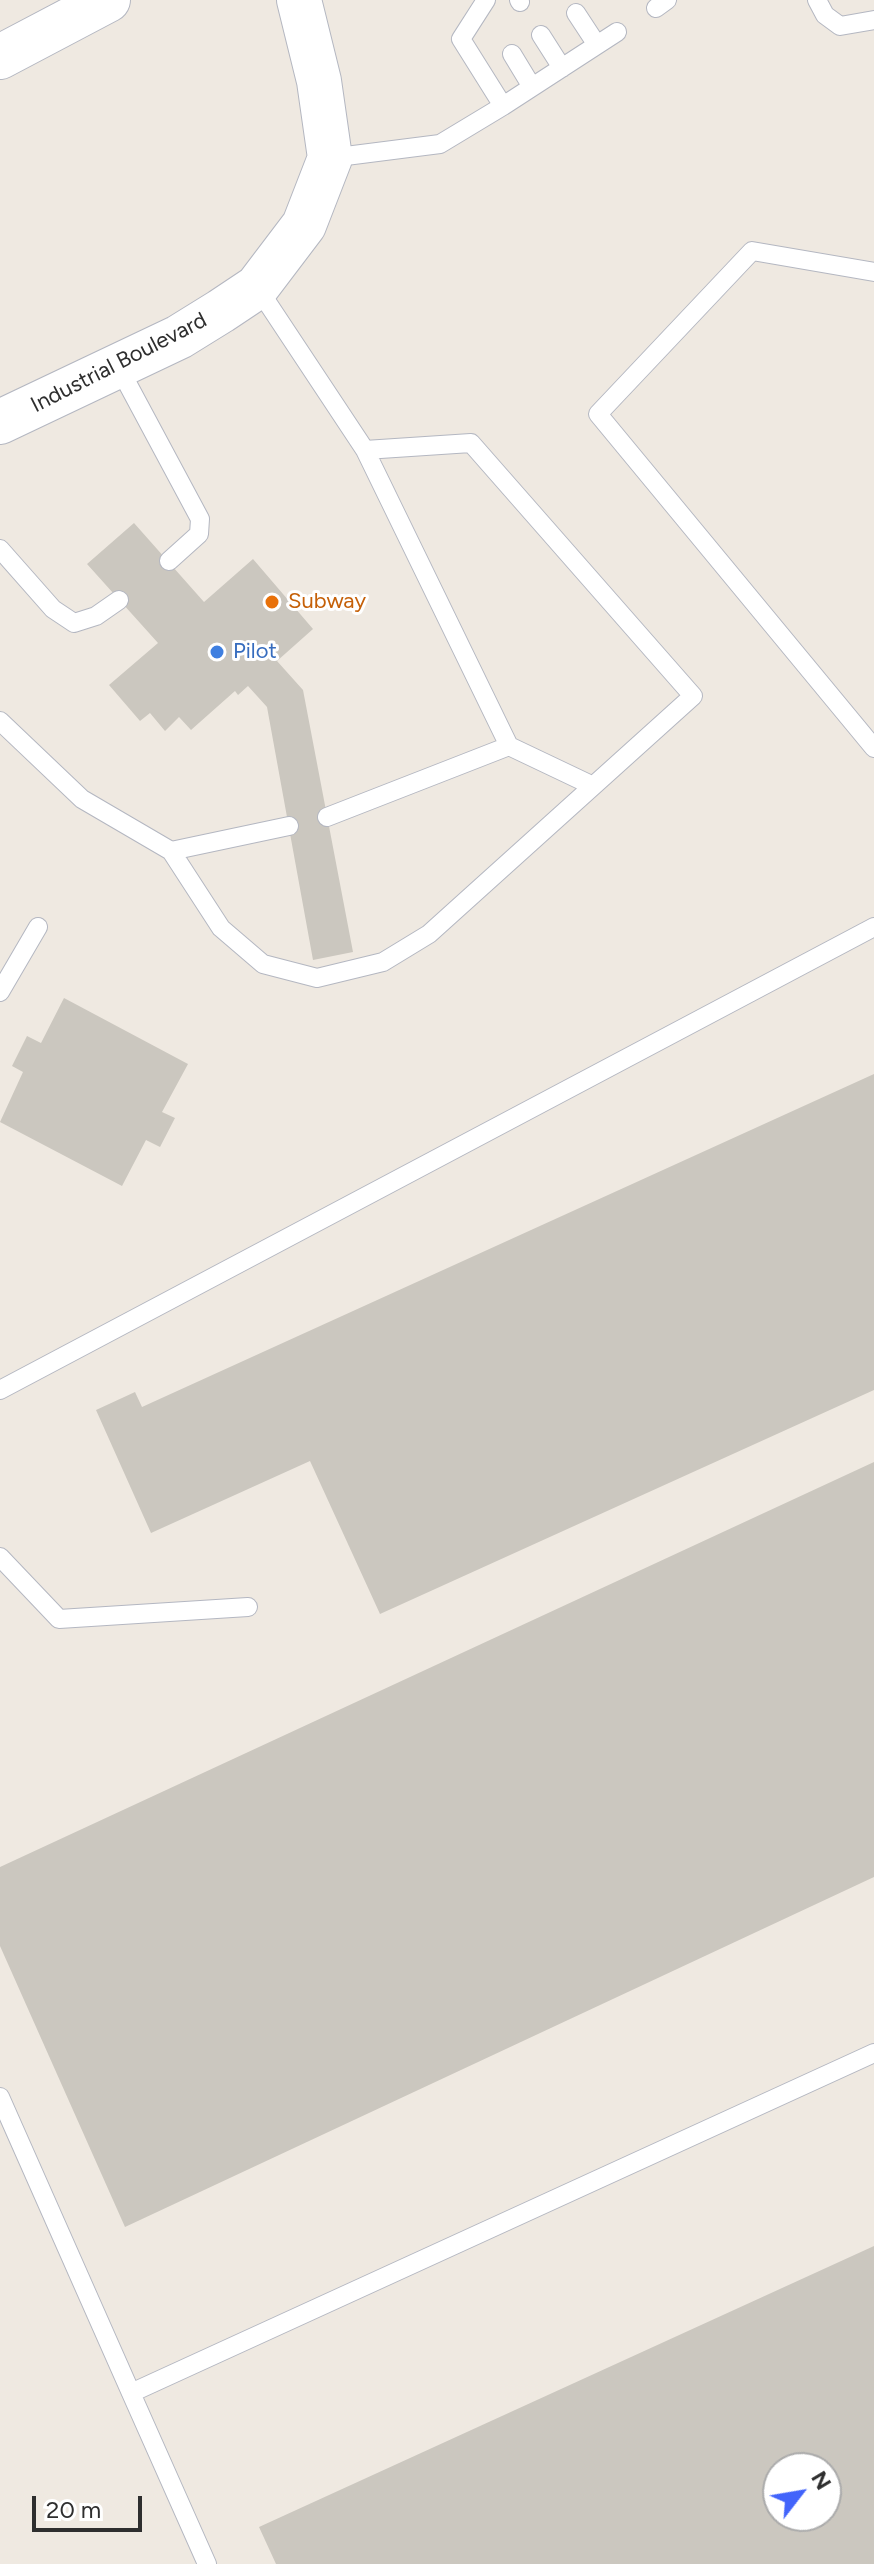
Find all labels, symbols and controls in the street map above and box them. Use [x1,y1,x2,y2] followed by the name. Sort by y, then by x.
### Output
[27,307,211,419] street label: Industrial Boulevard
[288,589,366,615] place label: Subway
[263,593,281,611] marker: Subway
[233,639,277,665] place label: Pilot
[208,643,226,661] marker: Pilot
[762,2452,842,2532] north arrow
[805,2466,837,2495] text: N
[36,2480,146,2530] scale bar
[46,2495,101,2524] text: 20 m

